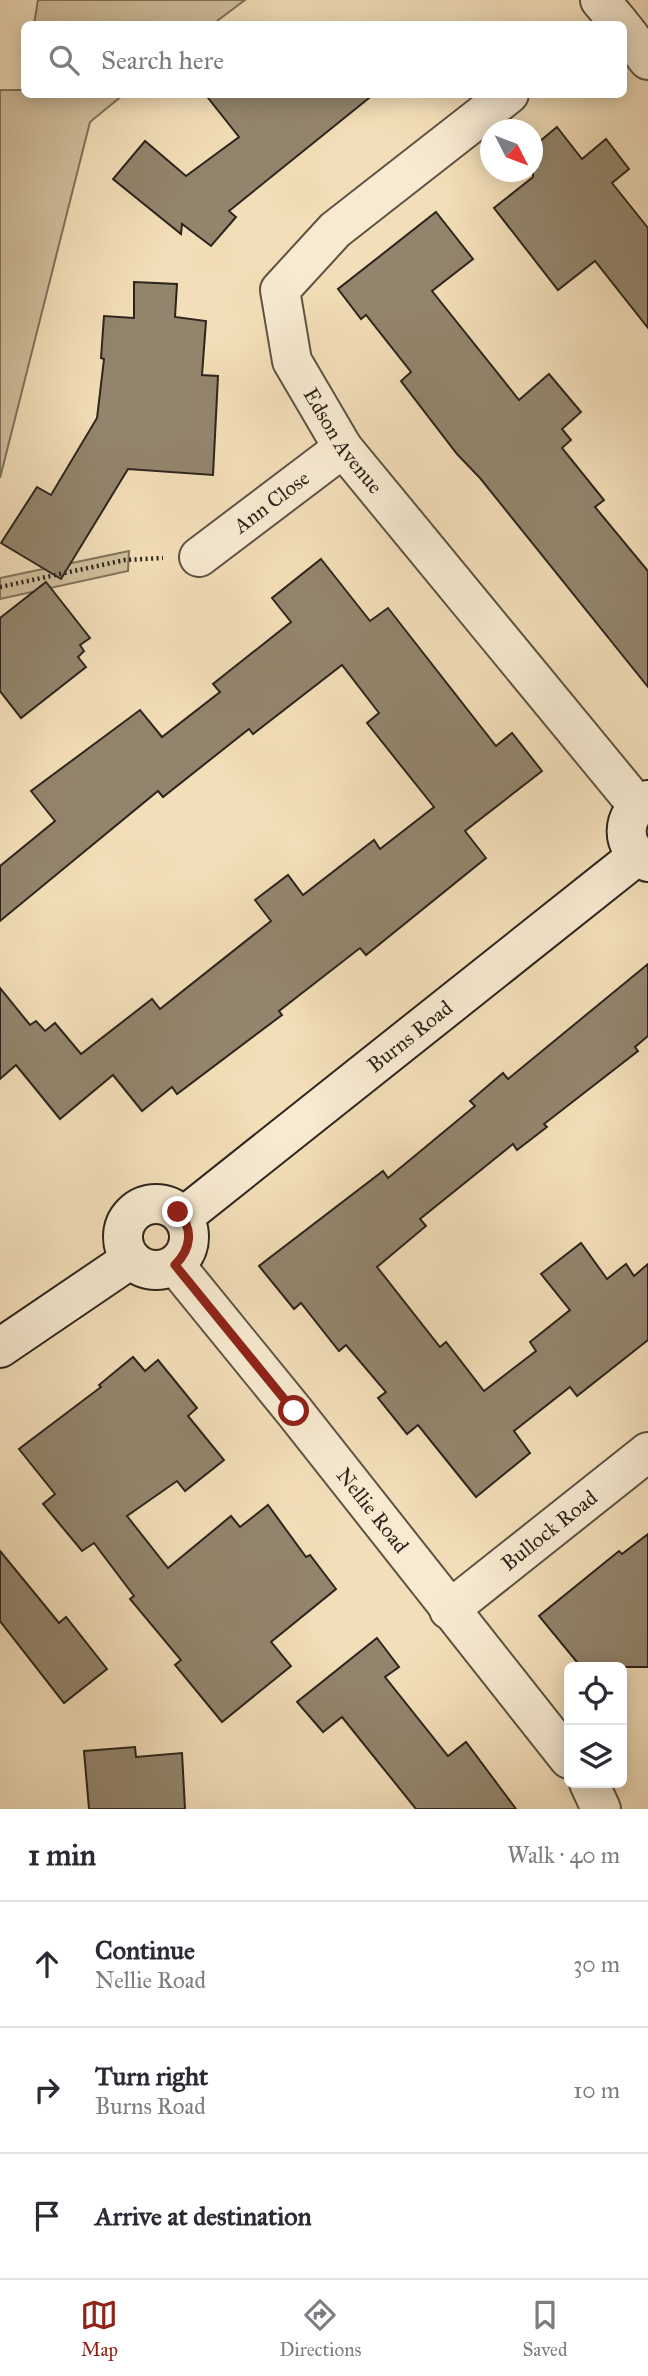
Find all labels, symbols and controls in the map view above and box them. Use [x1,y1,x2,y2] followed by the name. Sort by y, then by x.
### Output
[21,21,627,98] search box
[45,41,83,79] icon: search
[101,44,224,76] text: Search here
[480,119,543,182] north arrow
[298,383,388,499] street label: Edson Avenue
[228,465,315,540] street label: Ann Close
[362,995,458,1078] street label: Burns Road
[162,1196,193,1227] route end
[278,1395,309,1426] route start
[331,1463,414,1559] street label: Nellie Road
[496,1484,603,1576] street label: Bullock Road
[564,1662,627,1788] map controls
[564,1662,627,1725] button: locate
[564,1725,627,1788] button: layers
[28,1837,96,1873] text: 1 min
[507,1841,620,1869] text: Walk · 40 m
[95,1934,195,1966] text: Continue
[28,1945,66,1983] icon: ahead
[573,1950,620,1978] text: 30 m
[95,1966,206,1994] text: Nellie Road
[95,2060,208,2092] text: Turn right
[28,2071,66,2109] icon: right
[573,2076,620,2104] text: 10 m
[95,2092,206,2120] text: Burns Road
[28,2197,66,2235] icon: arrive
[95,2200,312,2232] text: Arrive at destination
[80,2296,118,2361] tab: Map
[279,2296,361,2361] tab: Directions
[522,2296,568,2361] tab: Saved

